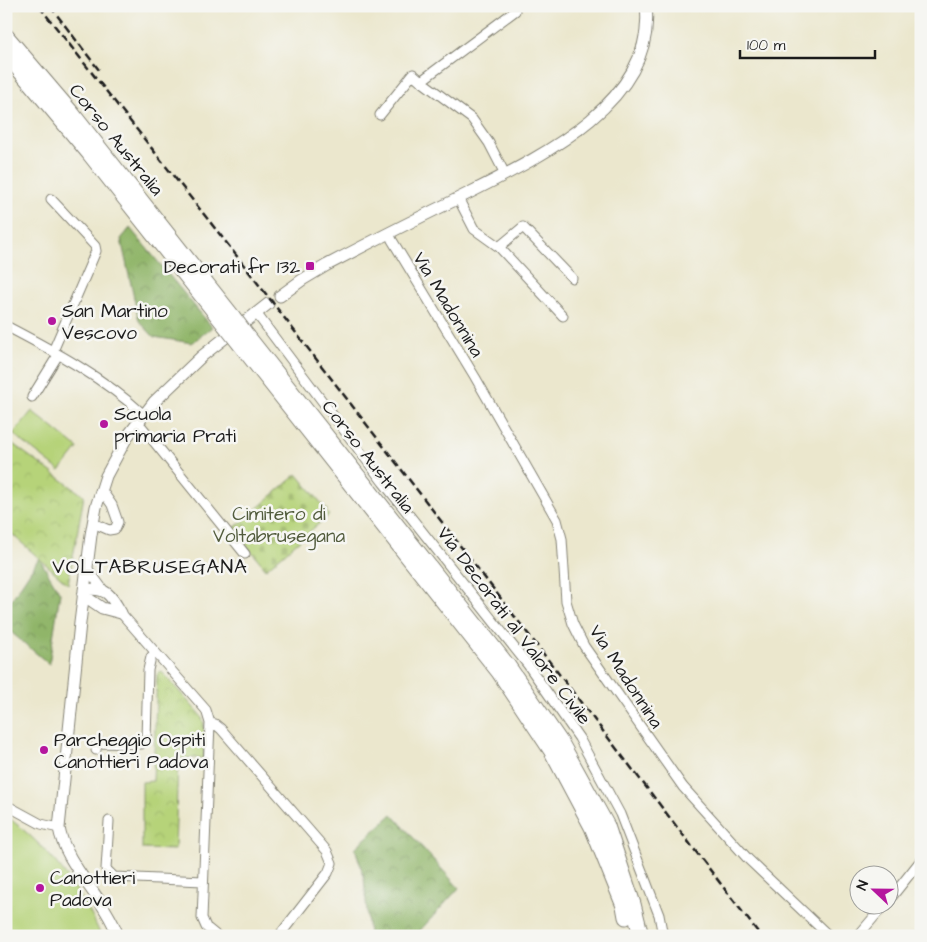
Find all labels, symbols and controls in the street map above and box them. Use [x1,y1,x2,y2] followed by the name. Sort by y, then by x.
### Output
[740,28,874,60] scale bar
[747,35,786,56] text: 100 m
[62,78,170,202] street label: Corso Australia
[406,247,490,363] street label: Via Madonnina
[164,254,300,281] place label: Decorati fr 132
[304,260,316,272] marker: Decorati fr 132
[62,298,168,347] place label: San Martino Vescovo
[46,315,58,327] marker: San Martino Vescovo
[315,395,421,520] street label: Corso Australia
[114,401,236,450] place label: Scuola primaria Prati
[98,418,110,430] marker: Scuola primaria Prati
[213,501,345,551] park label: Cimitero di Voltabrusegana
[430,521,597,731] street label: Via Decorati al Valore Civile
[52,553,248,581] district label: VOLTABRUSEGANA
[582,620,670,734] street label: Via Madonnina
[54,727,209,776] place label: Parcheggio Ospiti Canottieri Padova
[38,744,50,756] marker: Parcheggio Ospiti Canottieri Padova
[850,864,900,914] north arrow
[50,865,135,914] place label: Canottieri Padova
[852,877,874,893] text: N
[34,882,46,894] marker: Canottieri Padova

